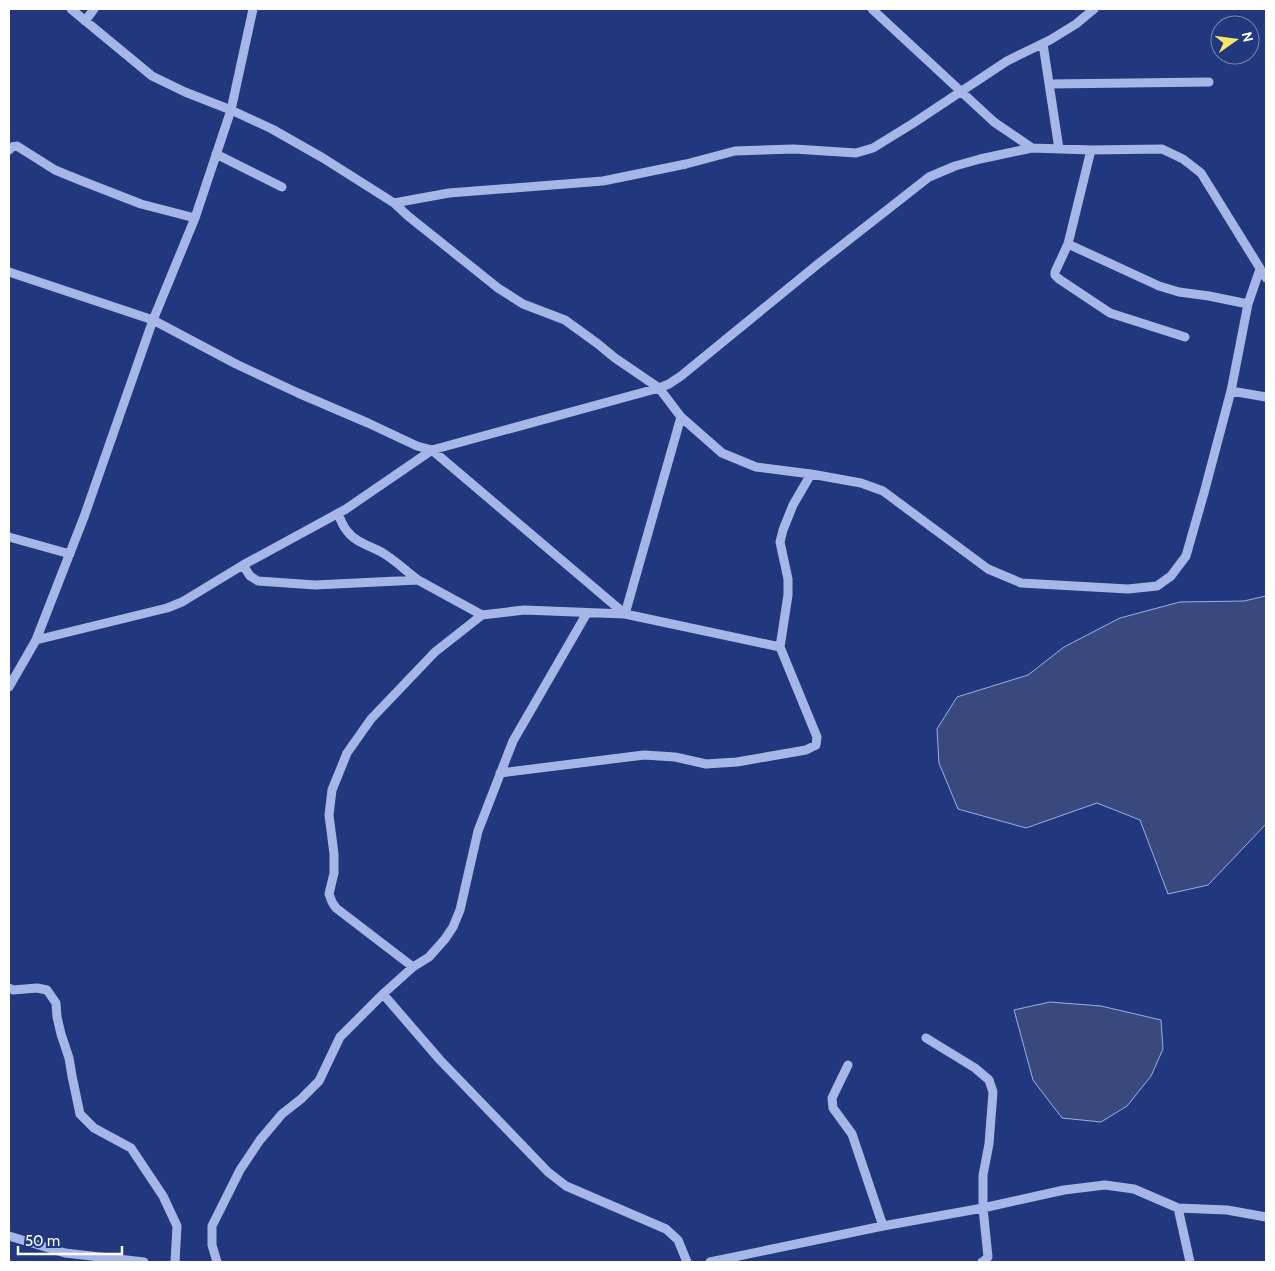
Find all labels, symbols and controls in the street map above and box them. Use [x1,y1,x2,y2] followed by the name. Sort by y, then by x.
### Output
[1210,15,1260,65] north arrow
[1238,30,1258,44] text: N
[18,1224,121,1256] scale bar
[25,1232,60,1250] text: 50 m

